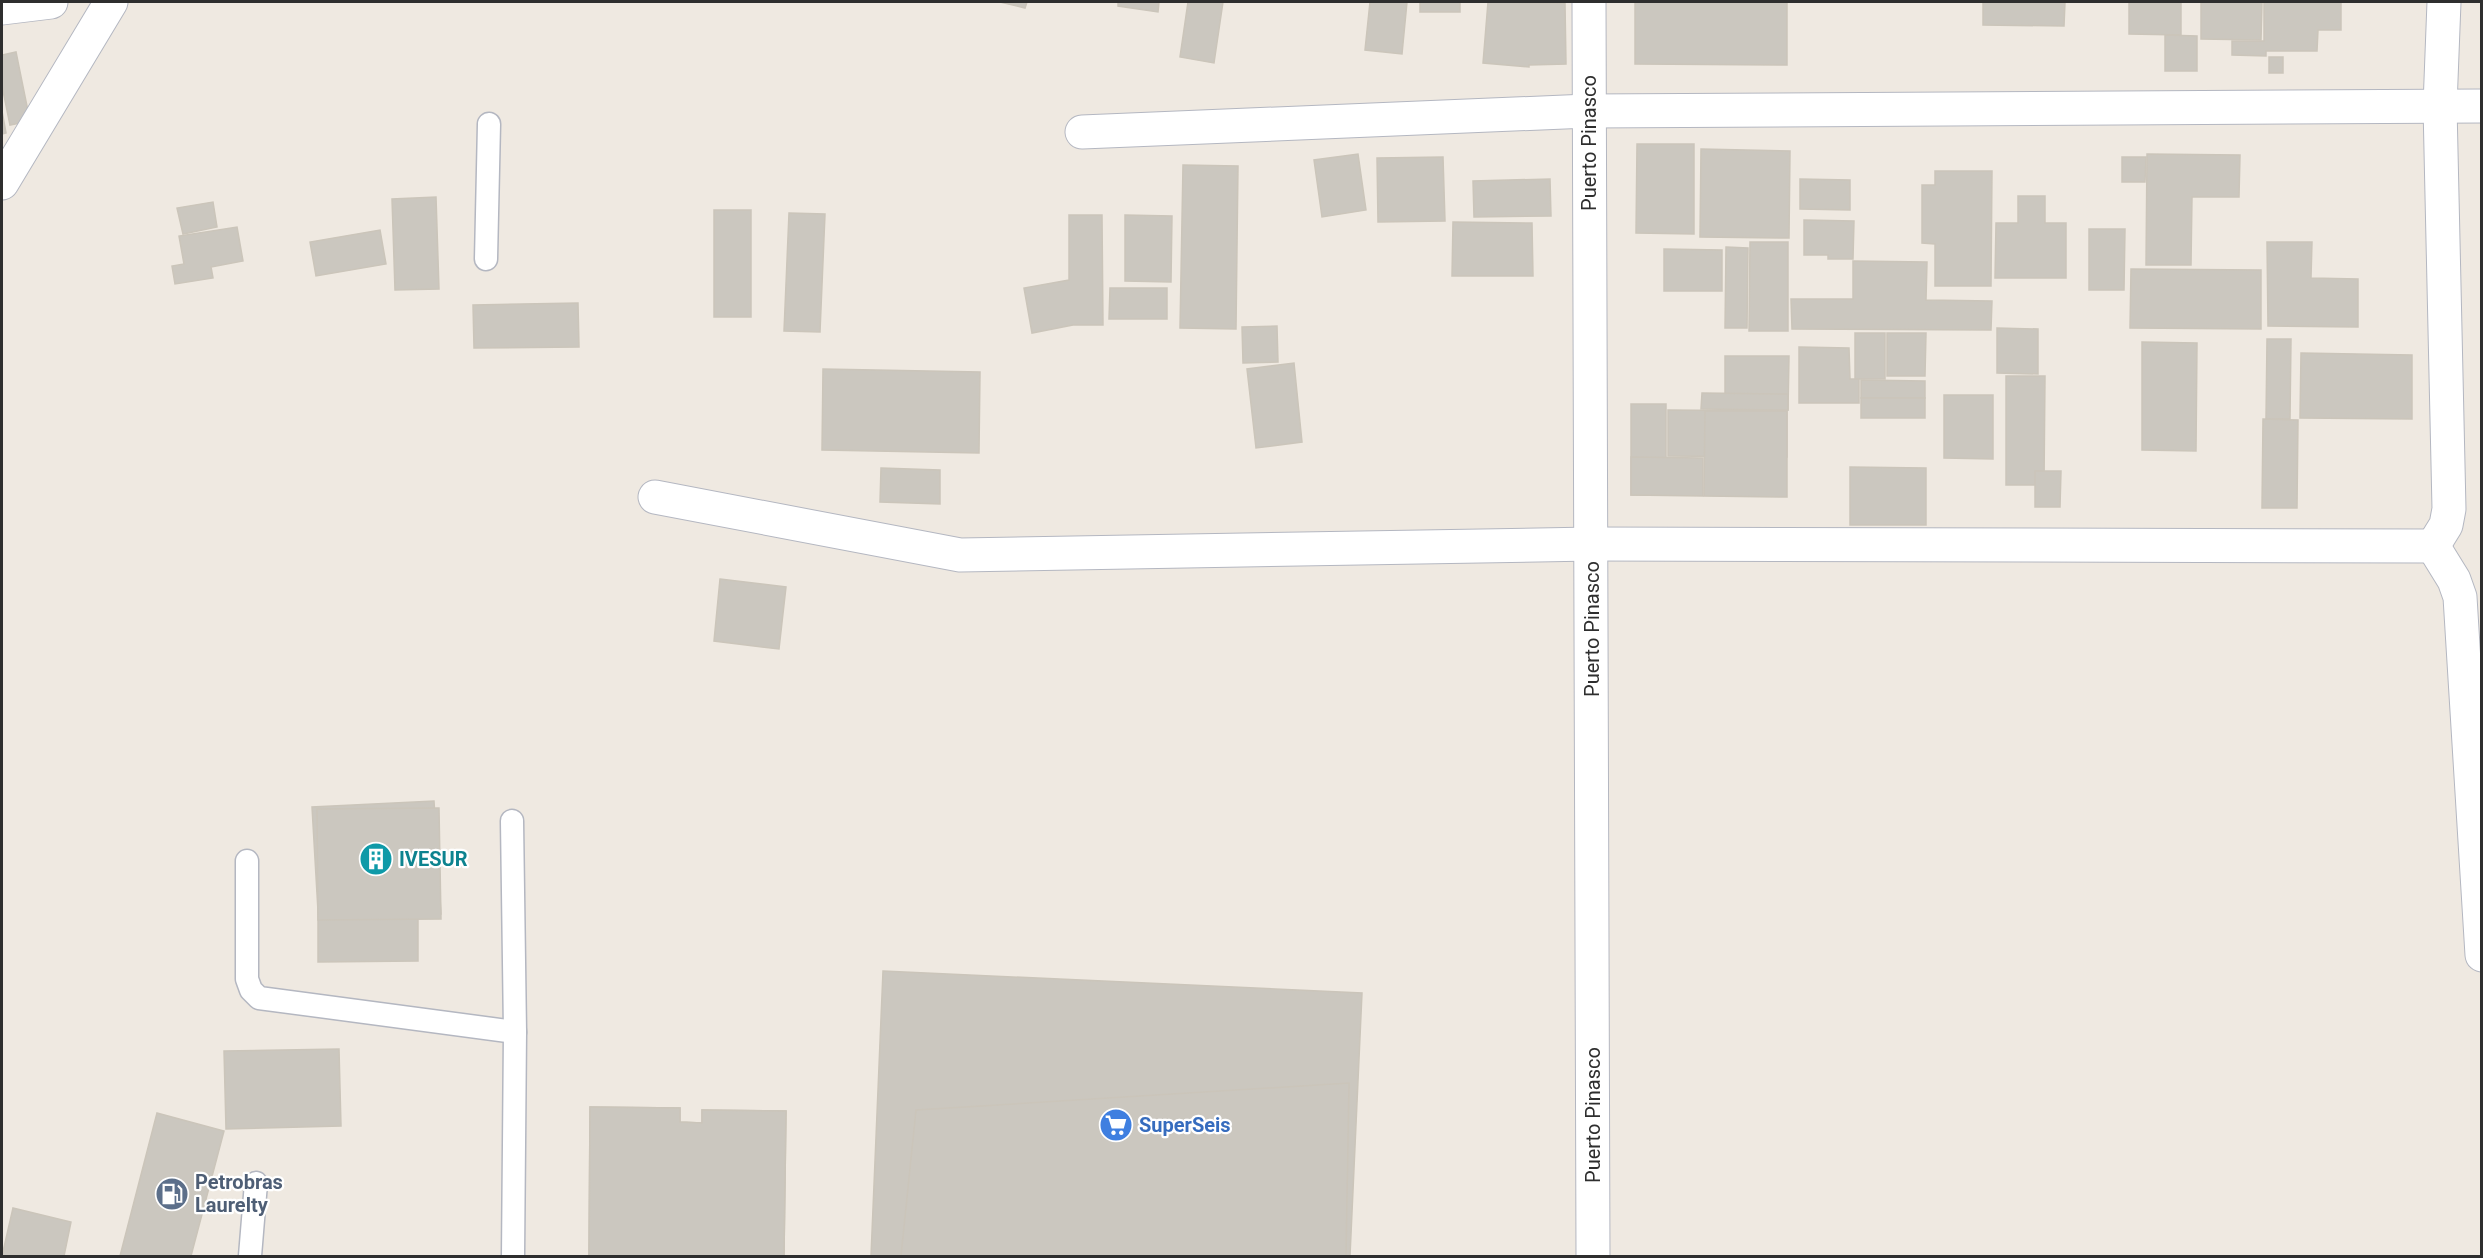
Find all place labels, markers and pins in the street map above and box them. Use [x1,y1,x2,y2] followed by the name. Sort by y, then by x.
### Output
[358,841,394,877] building icon: IVESUR
[399,847,468,871] place label: IVESUR
[1098,1107,1134,1143] supermarket icon: SuperSeis
[1139,1113,1231,1137] place label: SuperSeis
[195,1170,283,1217] place label: Petrobras Laurelty
[154,1176,190,1212] fuel station icon: Petrobras Laurelty

